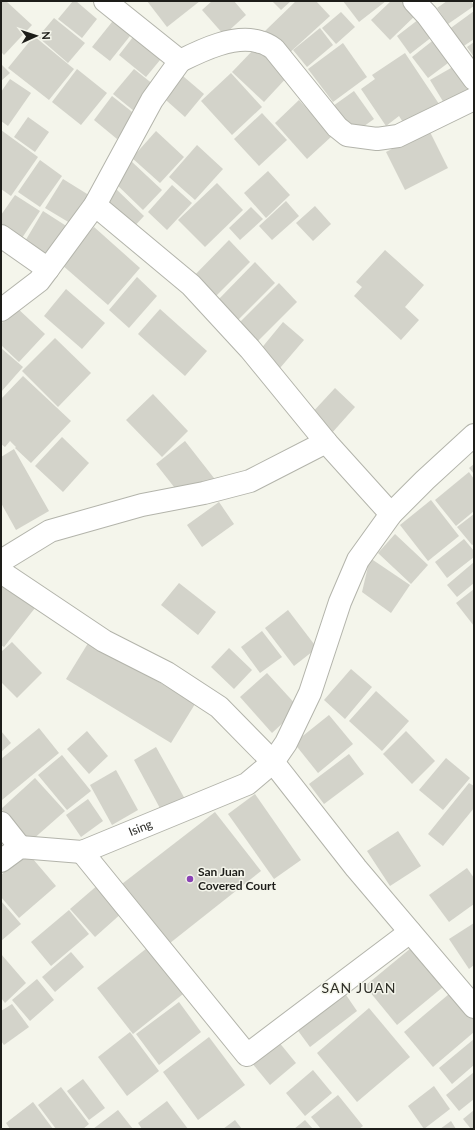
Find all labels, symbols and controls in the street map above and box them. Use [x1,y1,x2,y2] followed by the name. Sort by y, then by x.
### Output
[16,16,56,56] north arrow
[40,31,53,40] text: N
[126,816,154,839] street label: Ising
[198,864,276,893] place label: San Juan Covered Court
[185,874,195,884] marker: San Juan Covered Court
[322,979,396,996] district label: SAN JUAN

